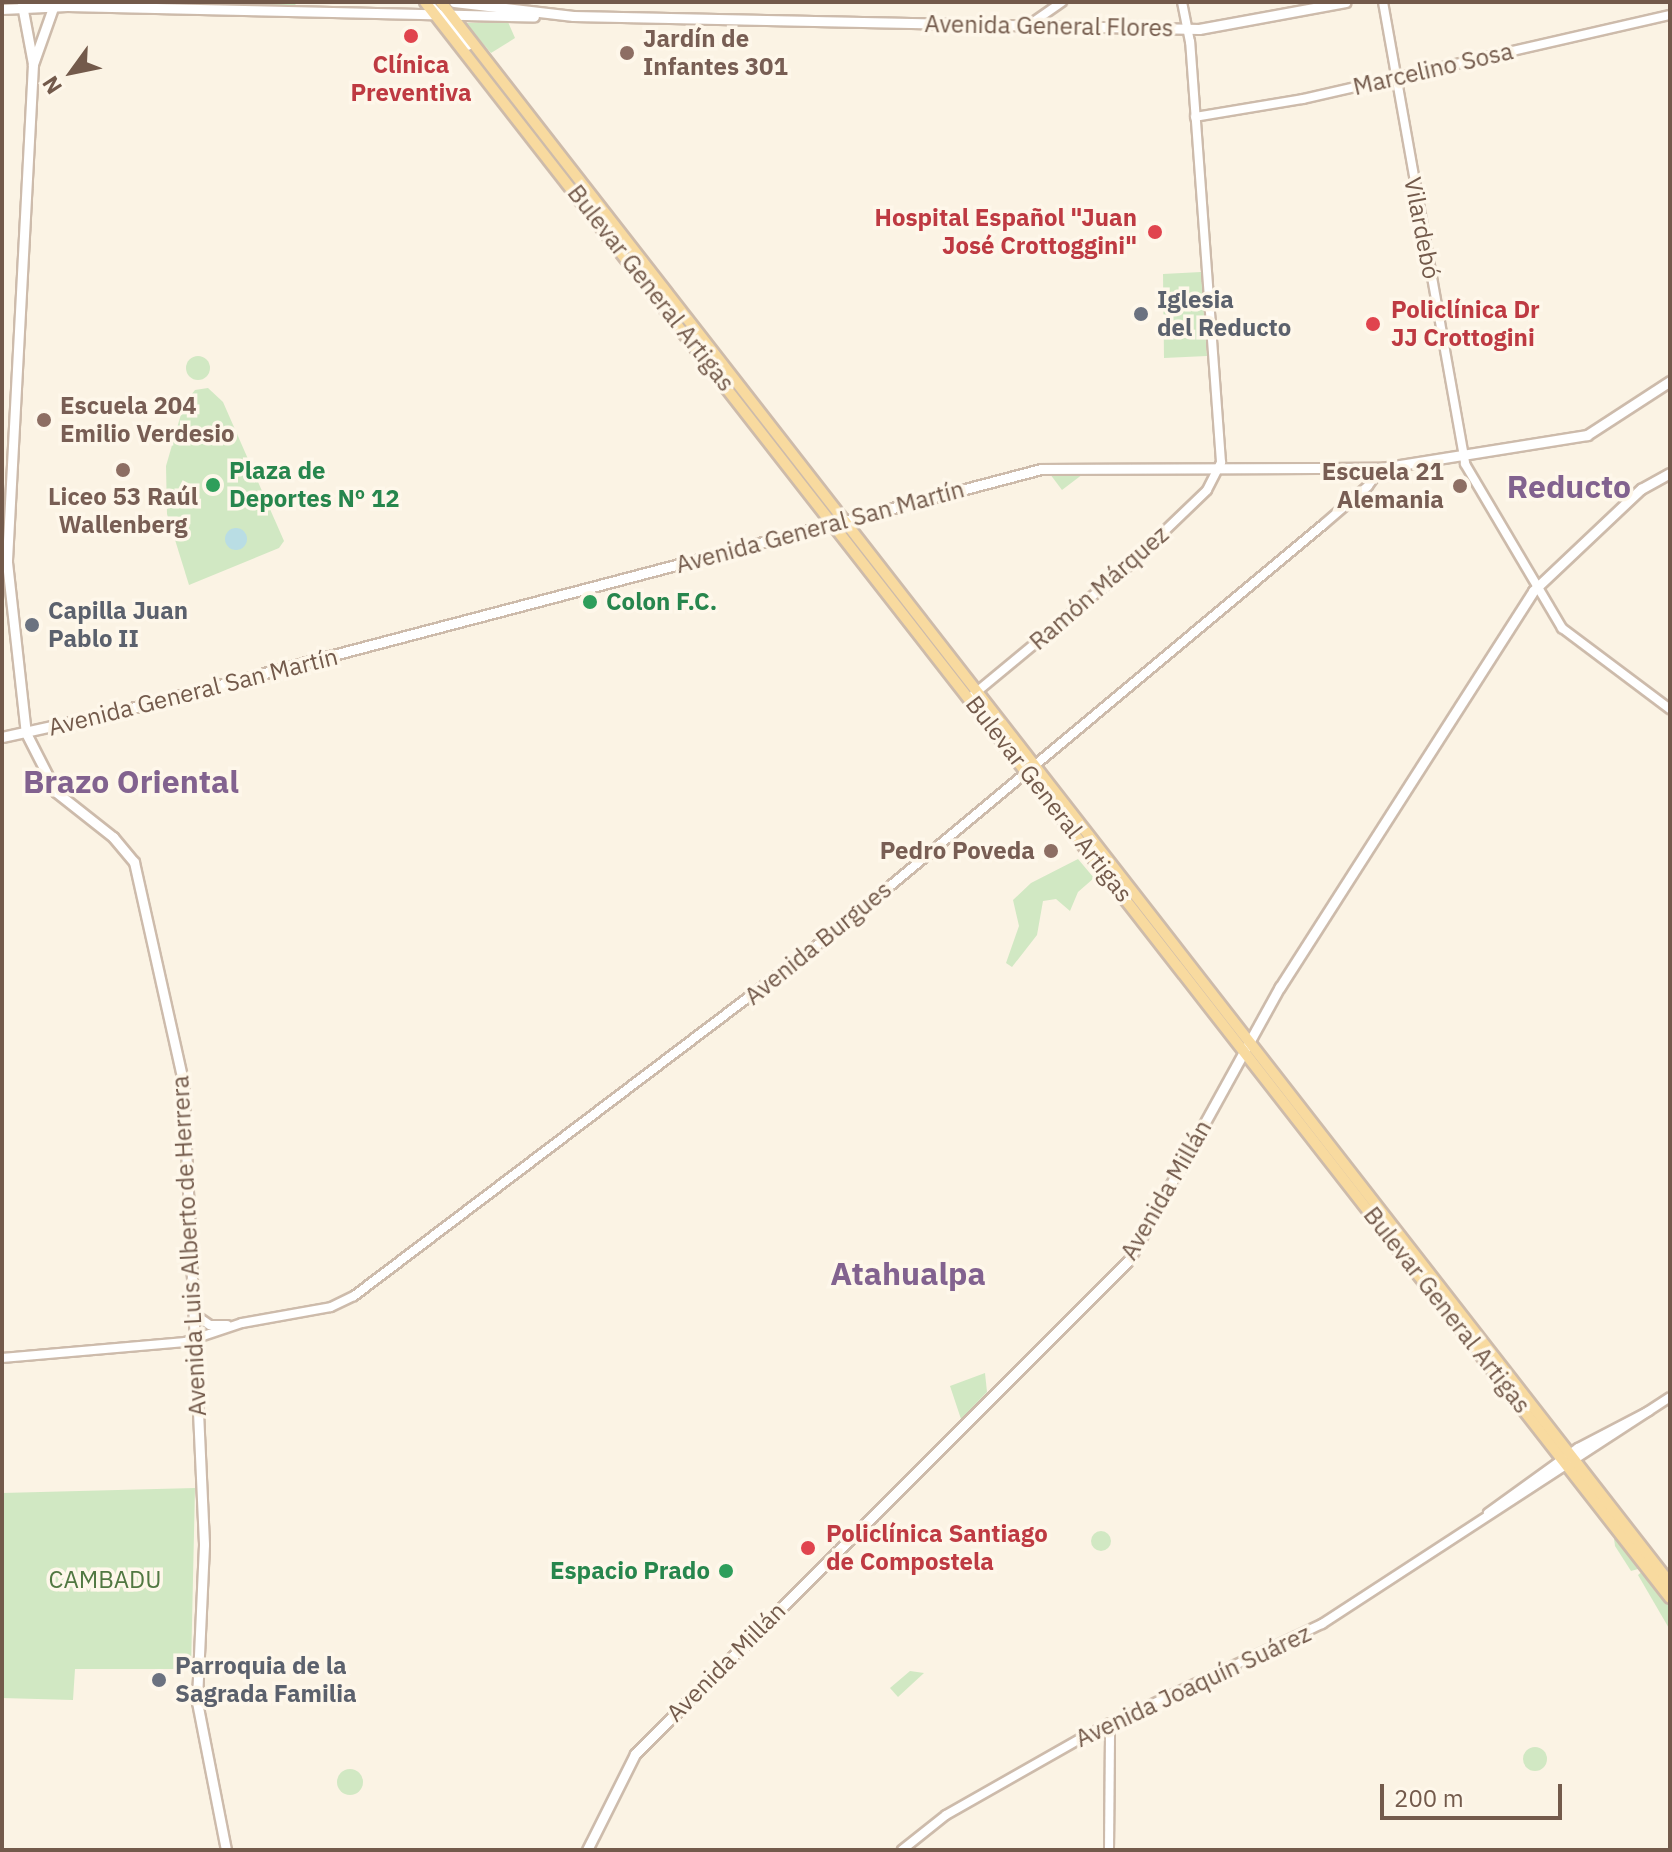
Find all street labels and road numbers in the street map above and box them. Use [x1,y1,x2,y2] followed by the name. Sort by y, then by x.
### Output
[924,9,1174,43] street label: Avenida General Flores
[1350,37,1516,101] street label: Marcelino Sosa
[1398,175,1446,281] street label: Vilardebó
[561,179,741,397] street label: Bulevar General Artigas
[673,475,967,579] street label: Avenida General San Martín
[1024,520,1174,656] street label: Ramón Márquez
[45,642,341,742] street label: Avenida General San Martín
[959,690,1139,908] street label: Bulevar General Artigas
[739,875,897,1011] street label: Avenida Burgues
[166,1075,212,1417] street label: Avenida Luis Alberto de Herrera
[1114,1115,1218,1265] street label: Avenida Millán
[1357,1201,1537,1419] street label: Bulevar General Artigas
[660,1596,792,1728] street label: Avenida Millán
[1071,1619,1315,1753] street label: Avenida Joaquín Suárez

